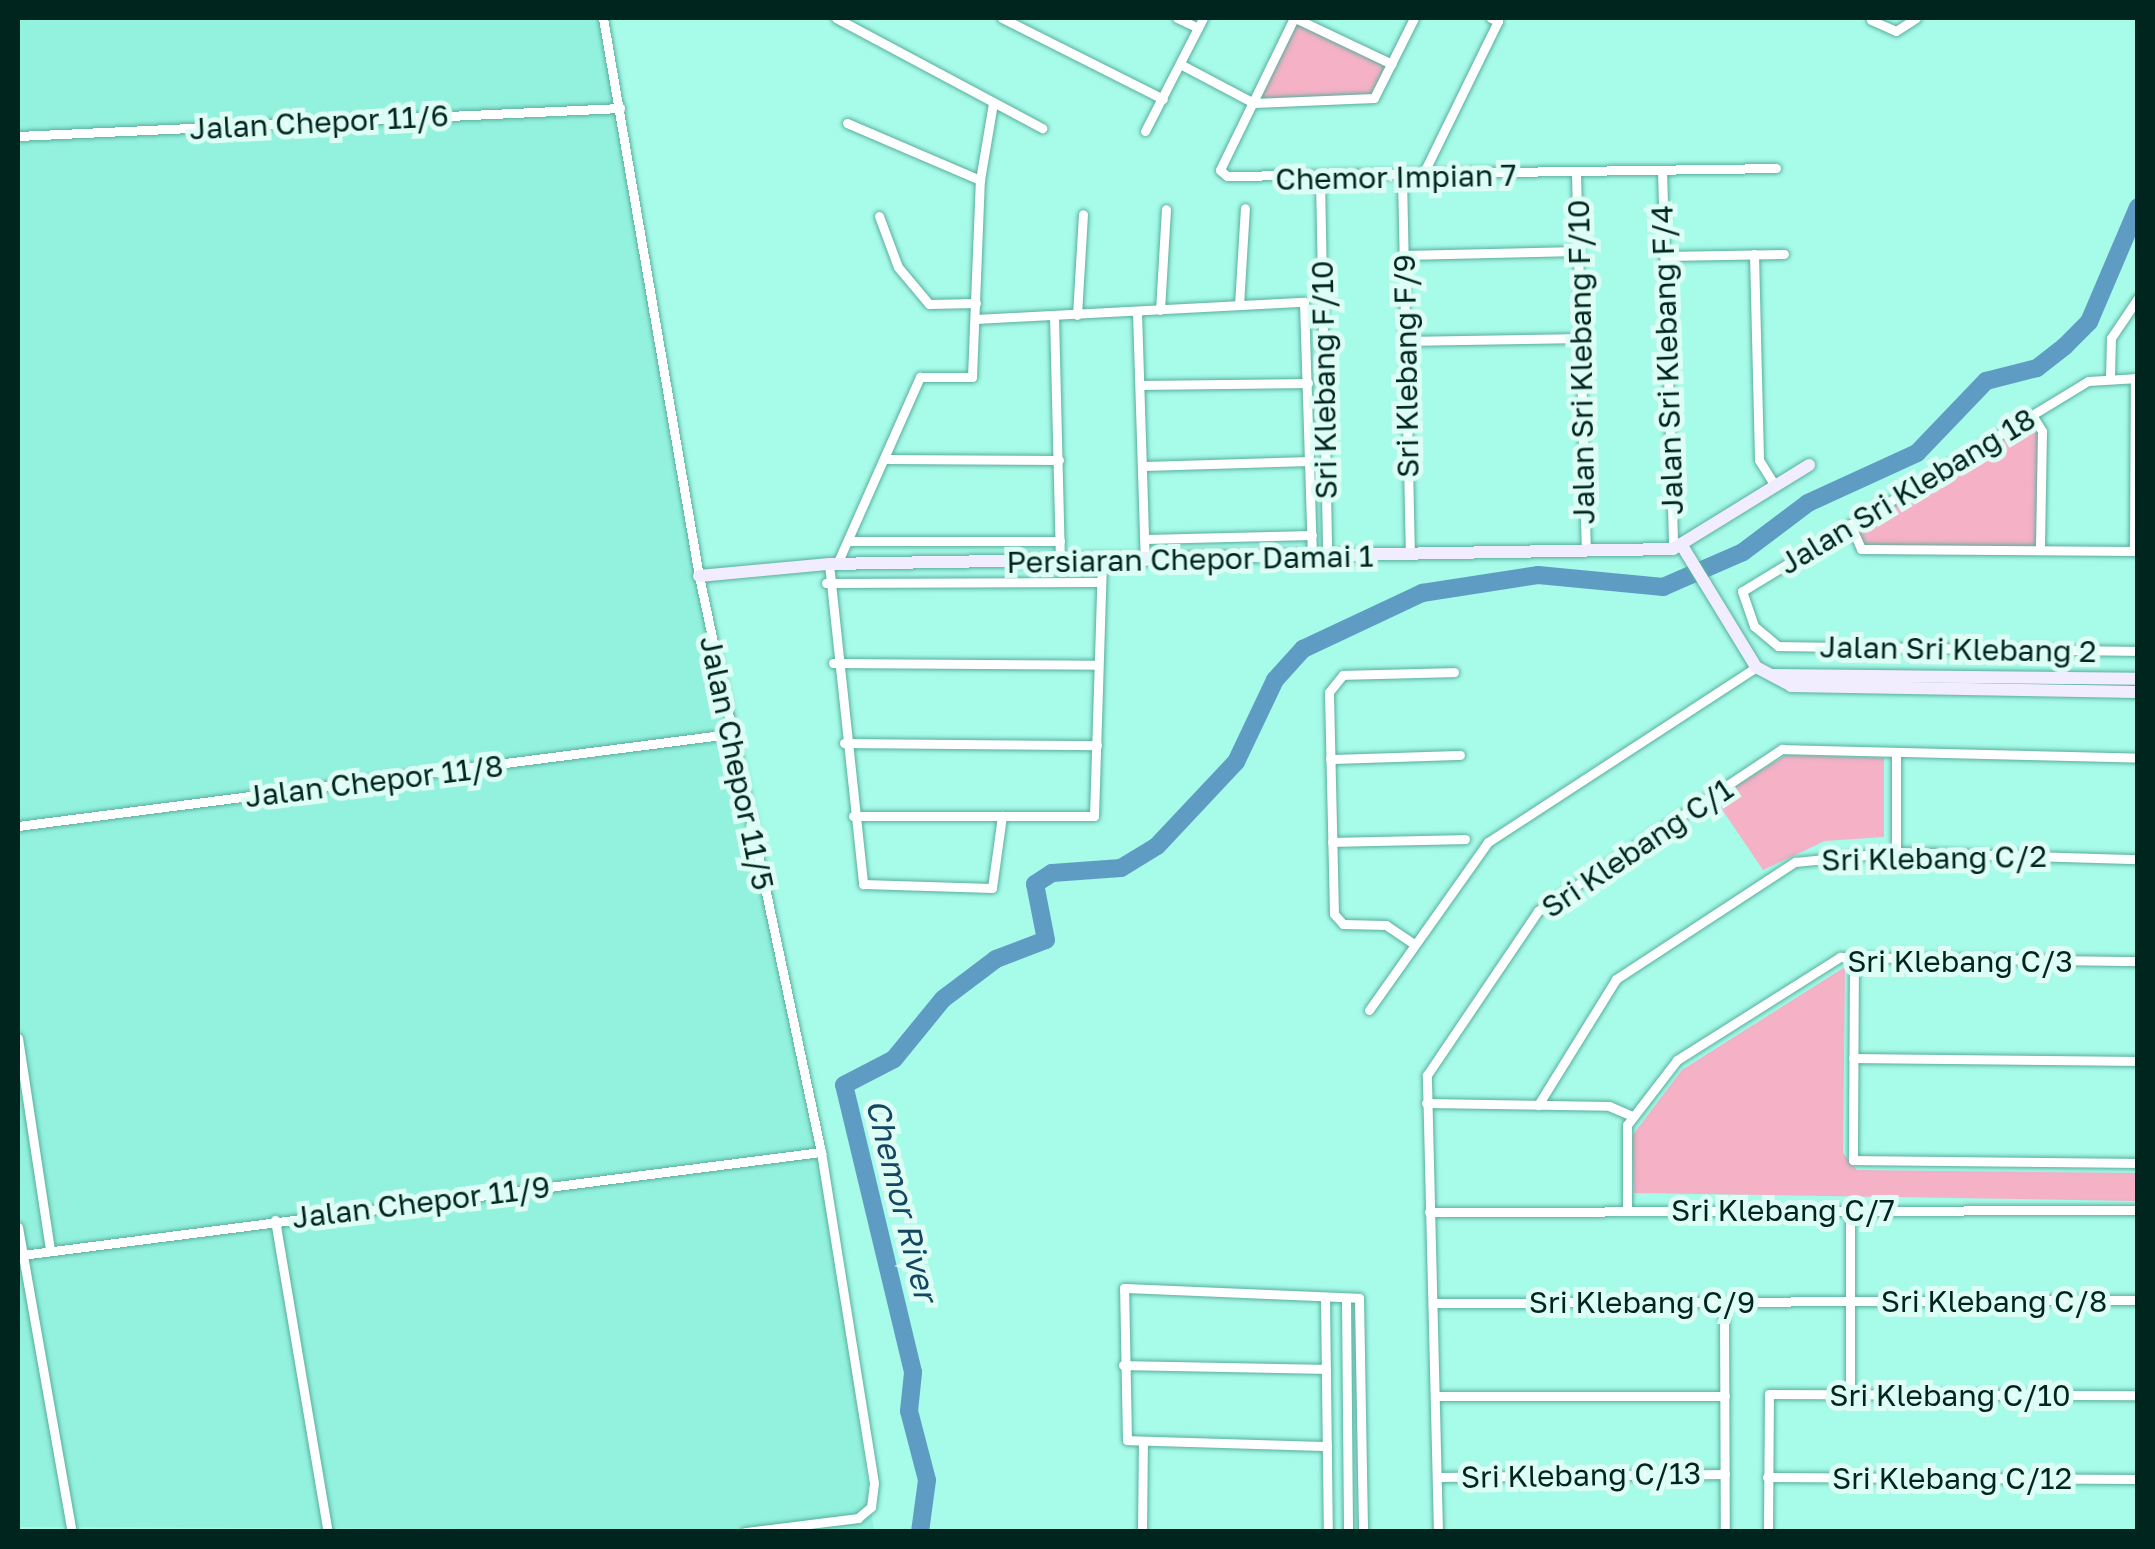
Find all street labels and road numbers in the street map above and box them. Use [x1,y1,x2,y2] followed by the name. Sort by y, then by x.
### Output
[188,97,450,147] street label: Jalan Chepor 11/6
[1275,157,1517,197] street label: Chemor Impian 7
[1560,199,1602,525] street label: Jalan Sri Klebang F/10
[1644,204,1690,516] street label: Jalan Sri Klebang F/4
[1386,254,1426,478] street label: Sri Klebang F/9
[1304,260,1344,500] street label: Sri Klebang F/10
[1772,400,2042,582] street label: Jalan Sri Klebang 18
[1006,538,1374,580] street label: Persiaran Chepor Damai 1
[1819,629,2097,669] street label: Jalan Sri Klebang 2
[692,633,782,893] street label: Jalan Chepor 11/5
[243,747,505,815] street label: Jalan Chepor 11/8
[1535,771,1739,925] street label: Sri Klebang C/1
[1821,838,2047,878] street label: Sri Klebang C/2
[1847,943,2073,979] street label: Sri Klebang C/3
[290,1168,552,1236] street label: Jalan Chepor 11/9
[1671,1192,1895,1228] street label: Sri Klebang C/7
[1881,1283,2107,1319] street label: Sri Klebang C/8
[1529,1284,1755,1320] street label: Sri Klebang C/9
[1829,1377,2071,1413] street label: Sri Klebang C/10
[1461,1455,1701,1495] street label: Sri Klebang C/13
[1832,1460,2072,1496] street label: Sri Klebang C/12

